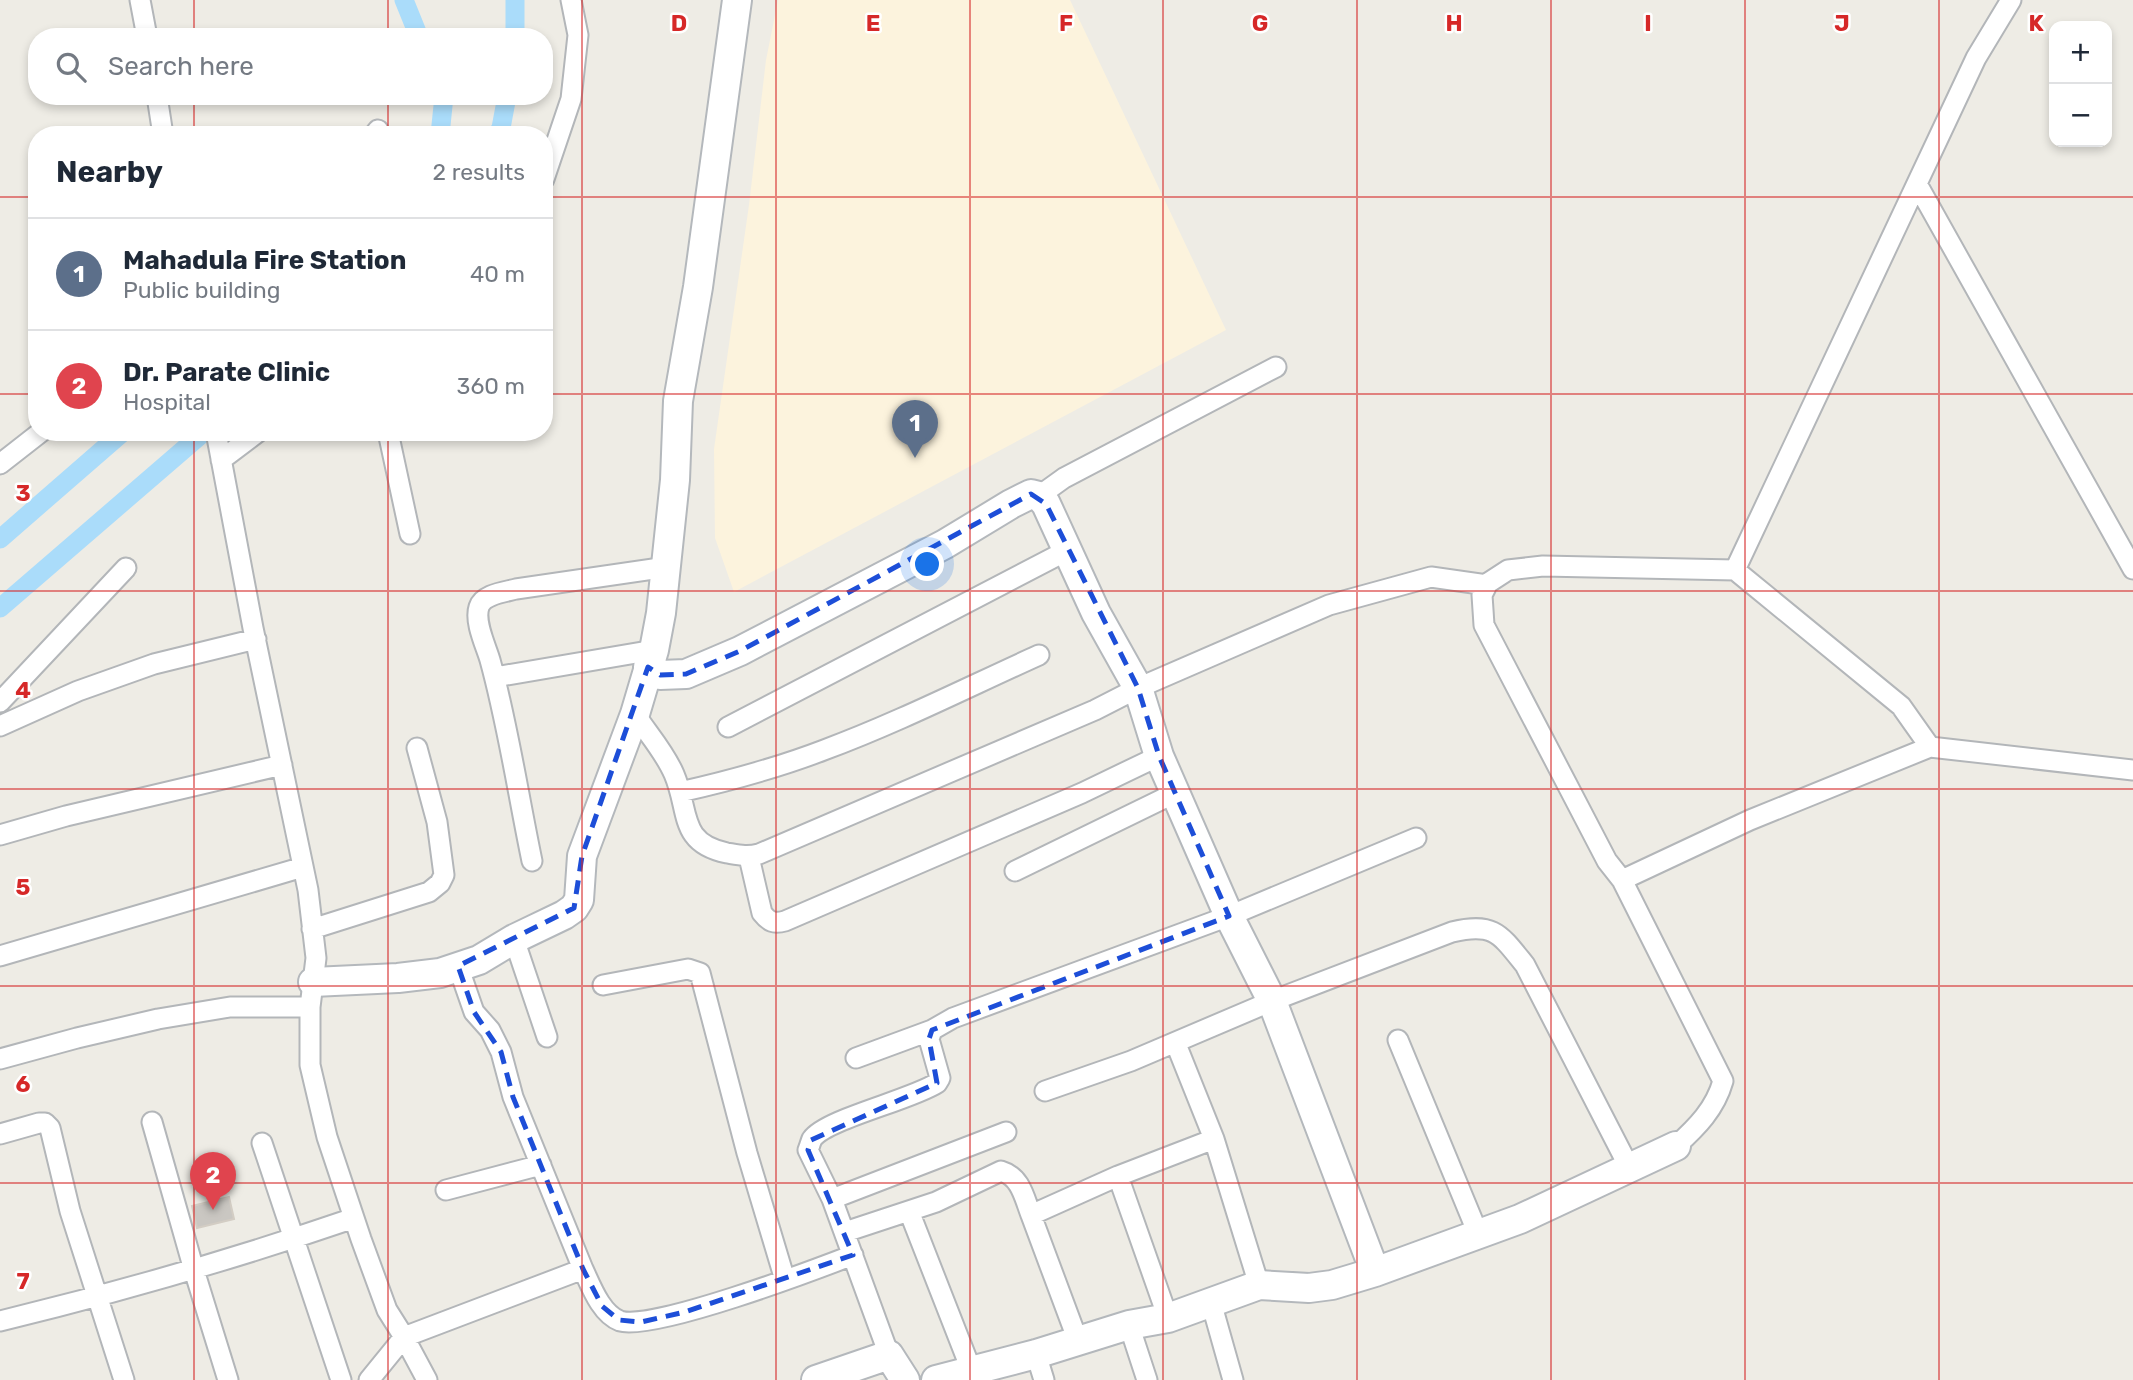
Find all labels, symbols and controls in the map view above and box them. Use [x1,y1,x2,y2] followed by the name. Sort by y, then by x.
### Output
[671,9,687,37] text: D
[866,9,880,37] text: E
[1059,9,1073,37] text: F
[1252,9,1268,37] text: G
[1445,9,1463,37] text: H
[1644,9,1652,37] text: I
[1834,9,1850,37] text: J
[2028,9,2044,37] text: K
[2049,21,2112,147] map controls
[2049,21,2112,84] button: +
[28,28,553,105] search box
[52,48,90,86] icon: search
[108,51,254,82] text: Search here
[2049,84,2112,147] button: −
[56,154,163,190] text: Nearby
[433,158,525,186] text: 2 results
[123,245,406,276] text: Mahadula Fire Station
[73,260,85,288] text: 1
[470,260,525,288] text: 40 m
[123,276,280,304] text: Public building
[123,357,330,388] text: Dr. Parate Clinic
[72,372,86,400] text: 2
[457,372,525,400] text: 360 m
[123,388,211,416] text: Hospital
[892,400,938,458] pin: 1
[15,479,31,507] text: 3
[910,547,944,581] your location
[15,676,31,704] text: 4
[16,873,31,901] text: 5
[16,1070,31,1098] text: 6
[190,1152,236,1210] pin: 2
[16,1267,30,1295] text: 7

